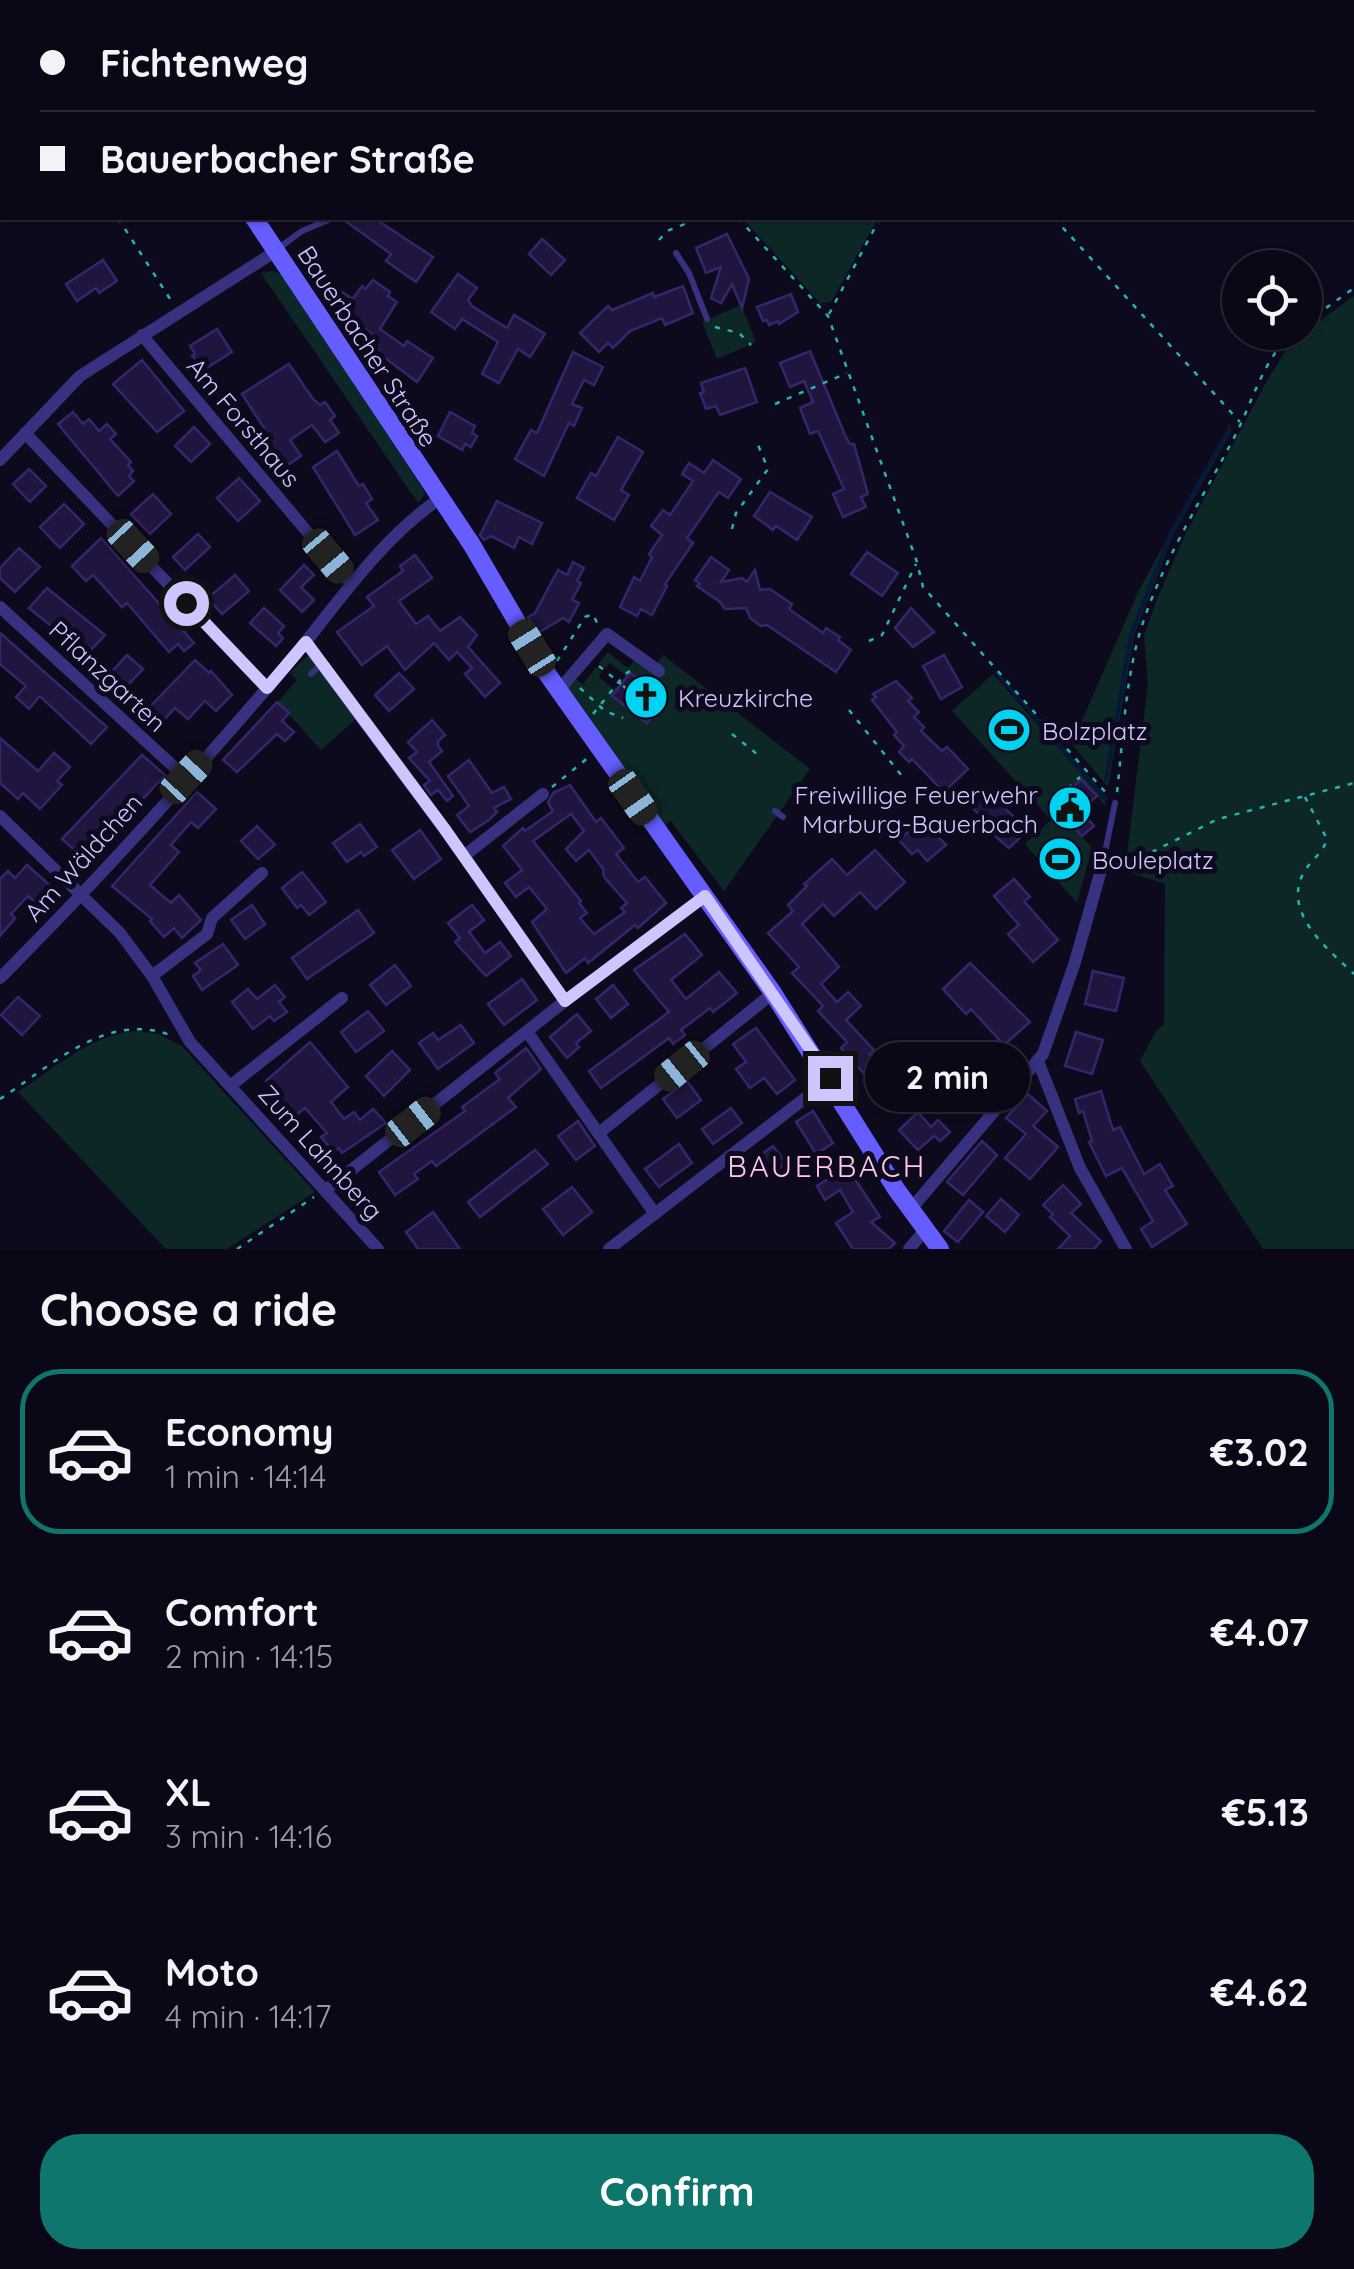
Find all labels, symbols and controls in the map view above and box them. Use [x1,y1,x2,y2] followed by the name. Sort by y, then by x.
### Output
[100,39,308,87] text: Fichtenweg
[100,135,475,183] text: Bauerbacher Straße
[291,240,445,452] street label: Bauerbacher Straße
[1222,250,1322,350] map controls
[1222,250,1322,350] button: locate
[181,351,307,493] street label: Am Forsthaus
[102,514,164,578] car
[297,523,359,589] car
[164,581,209,626] route start
[43,614,173,738] street label: Pflanzgarten
[503,615,561,681] car
[623,674,669,720] church icon: Kreuzkirche
[678,682,813,713] place label: Kreuzkirche
[986,707,1032,753] sports icon: Bolzplatz
[1042,715,1148,746] place label: Bolzplatz
[155,745,217,809] car
[604,764,662,830] car
[795,779,1038,839] place label: Freiwillige Feuerwehr Marburg-Bauerbach
[1047,785,1093,831] public building icon: Freiwillige Feuerwehr Marburg-Bauerbach
[18,787,148,927] street label: Am Wäldchen
[1037,836,1083,882] sports icon: Bouleplatz
[1092,844,1214,875] place label: Bouleplatz
[649,1035,715,1097] car
[865,1043,1030,1113] callout: 2 min
[808,1056,853,1101] route end
[906,1057,989,1097] text: 2 min
[252,1078,390,1226] street label: Zum Lahnberg
[380,1092,446,1152] car
[727,1147,927,1185] district label: BAUERBACH
[40,1281,337,1337] text: Choose a ride
[45,1407,135,1497] icon: car
[165,1408,334,1456] text: Economy
[1210,1428,1309,1476] text: €3.02
[165,1456,326,1496] text: 1 min · 14:14
[45,1587,135,1677] icon: car
[165,1588,319,1636] text: Comfort
[1211,1608,1309,1656] text: €4.07
[165,1636,333,1676] text: 2 min · 14:15
[45,1767,135,1857] icon: car
[165,1768,211,1816] text: XL
[1222,1788,1309,1836] text: €5.13
[165,1816,332,1856] text: 3 min · 14:16
[45,1947,135,2037] icon: car
[165,1948,259,1996] text: Moto
[1211,1968,1309,2016] text: €4.62
[165,1996,331,2036] text: 4 min · 14:17
[40,2134,1314,2249] button: Confirm

